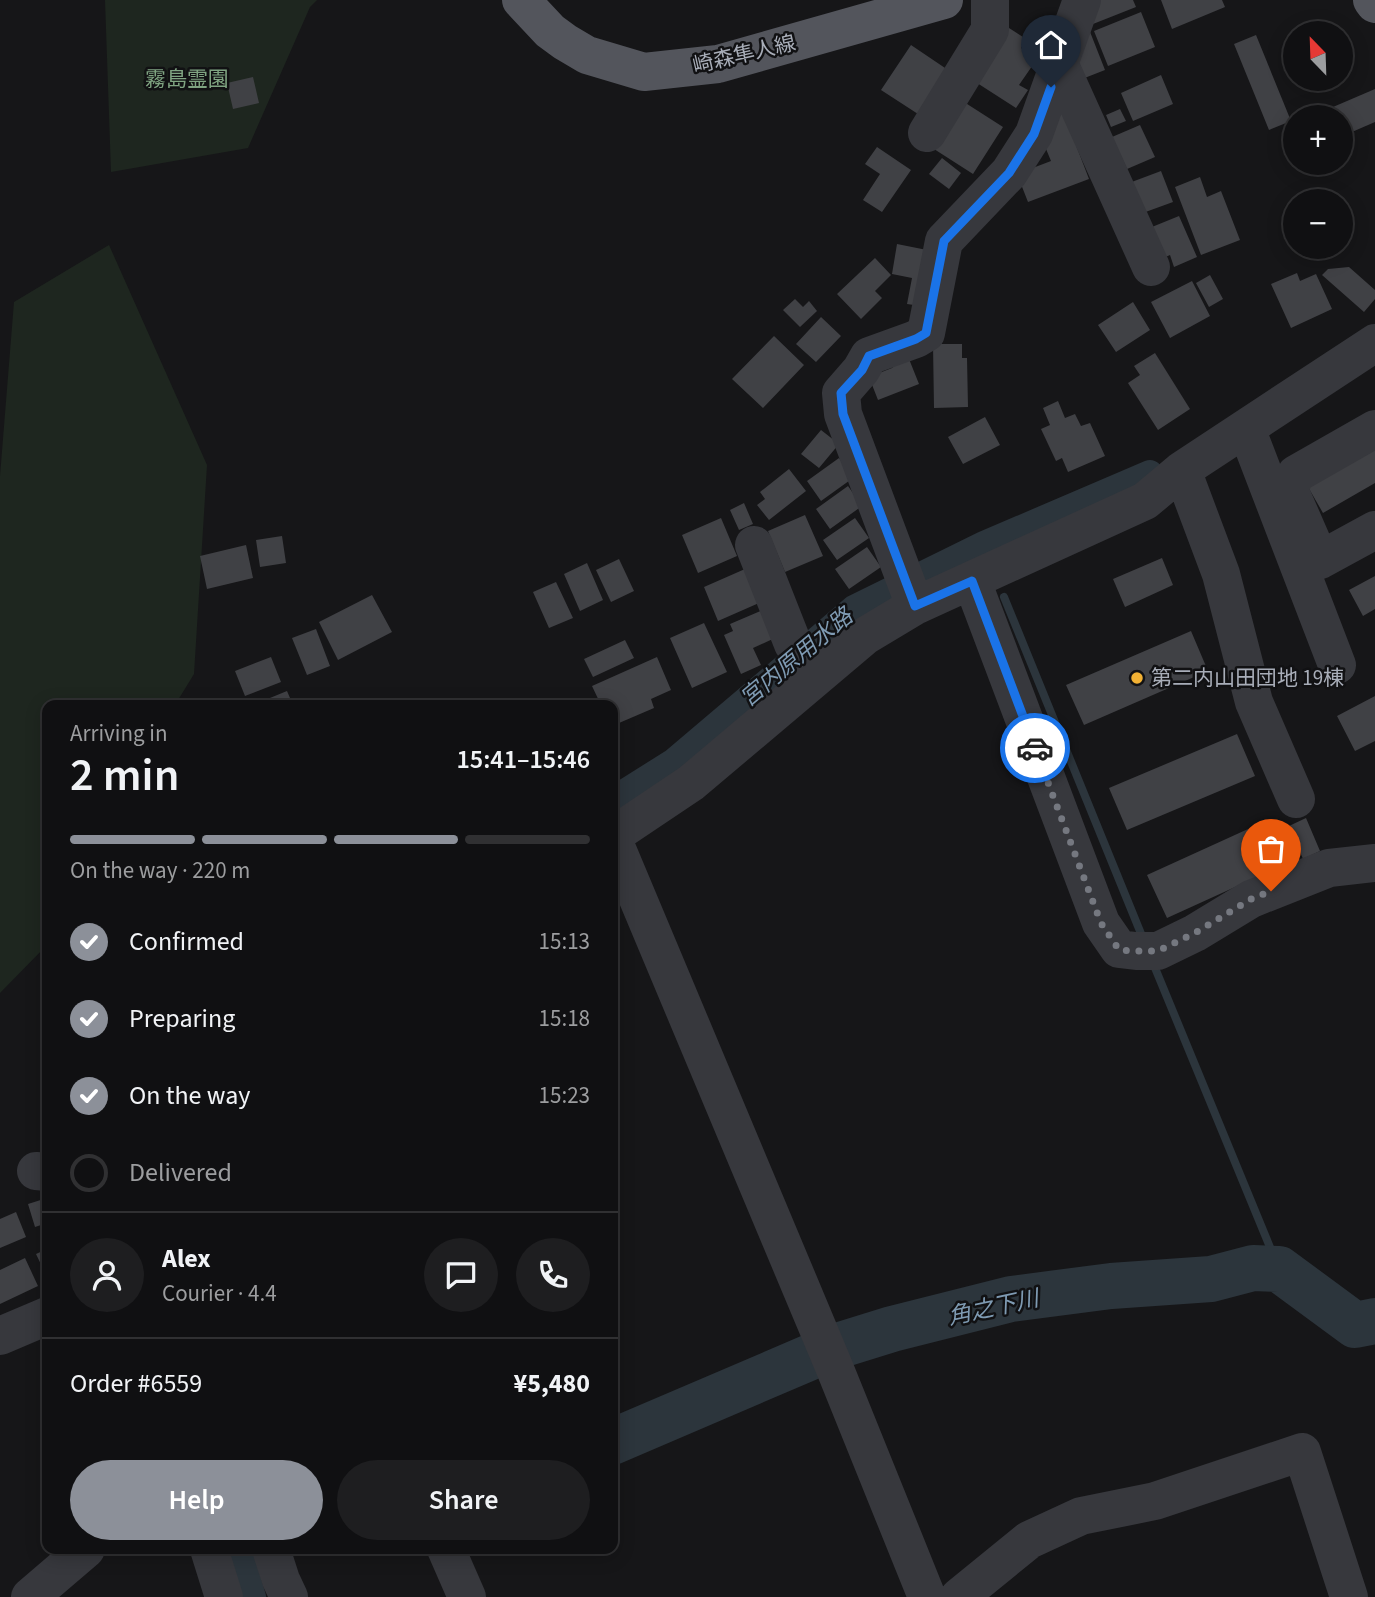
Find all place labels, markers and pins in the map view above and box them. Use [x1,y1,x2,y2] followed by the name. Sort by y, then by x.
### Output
[1021,15,1081,87] pin
[1151,663,1344,693] place label: 第二内山田団地 19棟
[1129,670,1145,686] marker: 第二内山田団地 19棟
[1241,819,1301,891] pin

